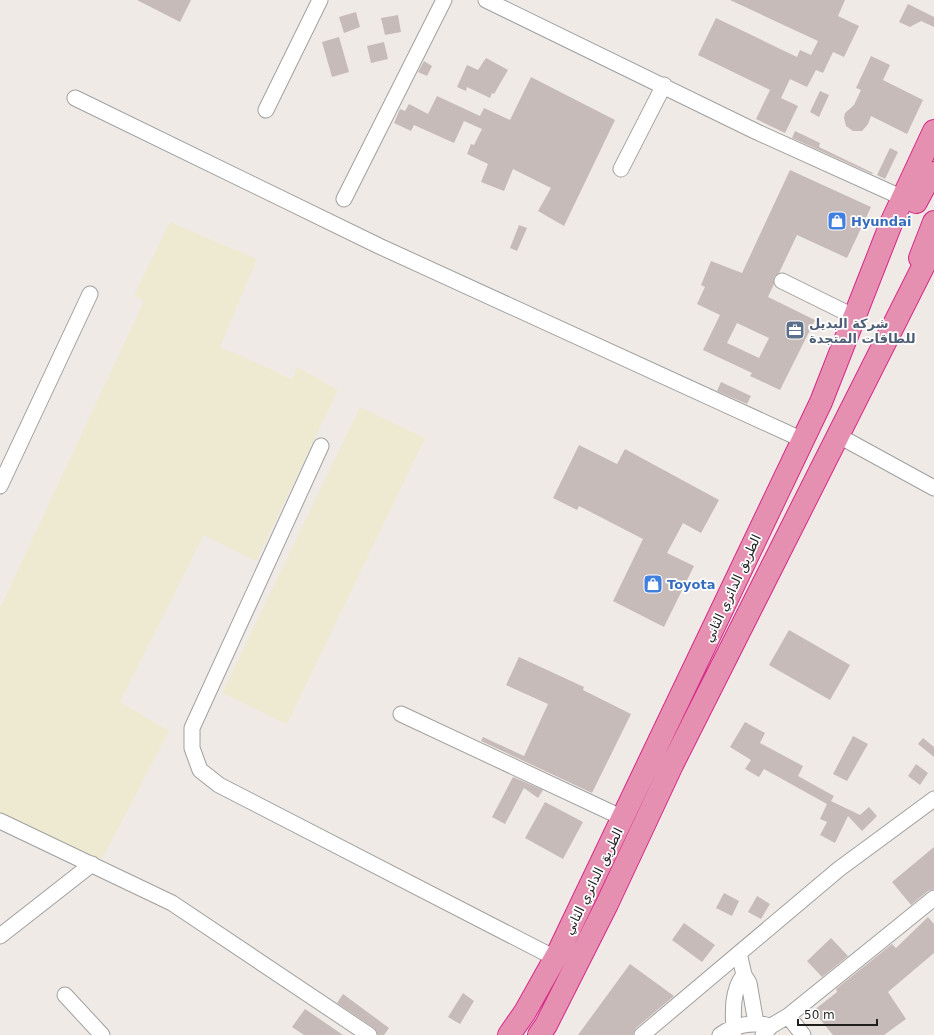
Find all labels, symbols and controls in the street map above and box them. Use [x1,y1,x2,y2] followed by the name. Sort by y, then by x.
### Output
[826,210,848,232] shop icon: Hyundai
[851,214,911,229] place label: Hyundai
[809,316,916,346] place label: شركة البديل للطاقات المتجدة
[784,319,806,341] office icon: شركة البديل للطاقات المتجدة
[701,532,765,645] street label: الطريق الدائري الثاني
[642,573,664,595] shop icon: Toyota
[667,577,715,592] place label: Toyota
[561,825,627,938] street label: الطريق الدائري الثاني
[798,1001,877,1027] scale bar
[804,1008,835,1022] text: 50 m

